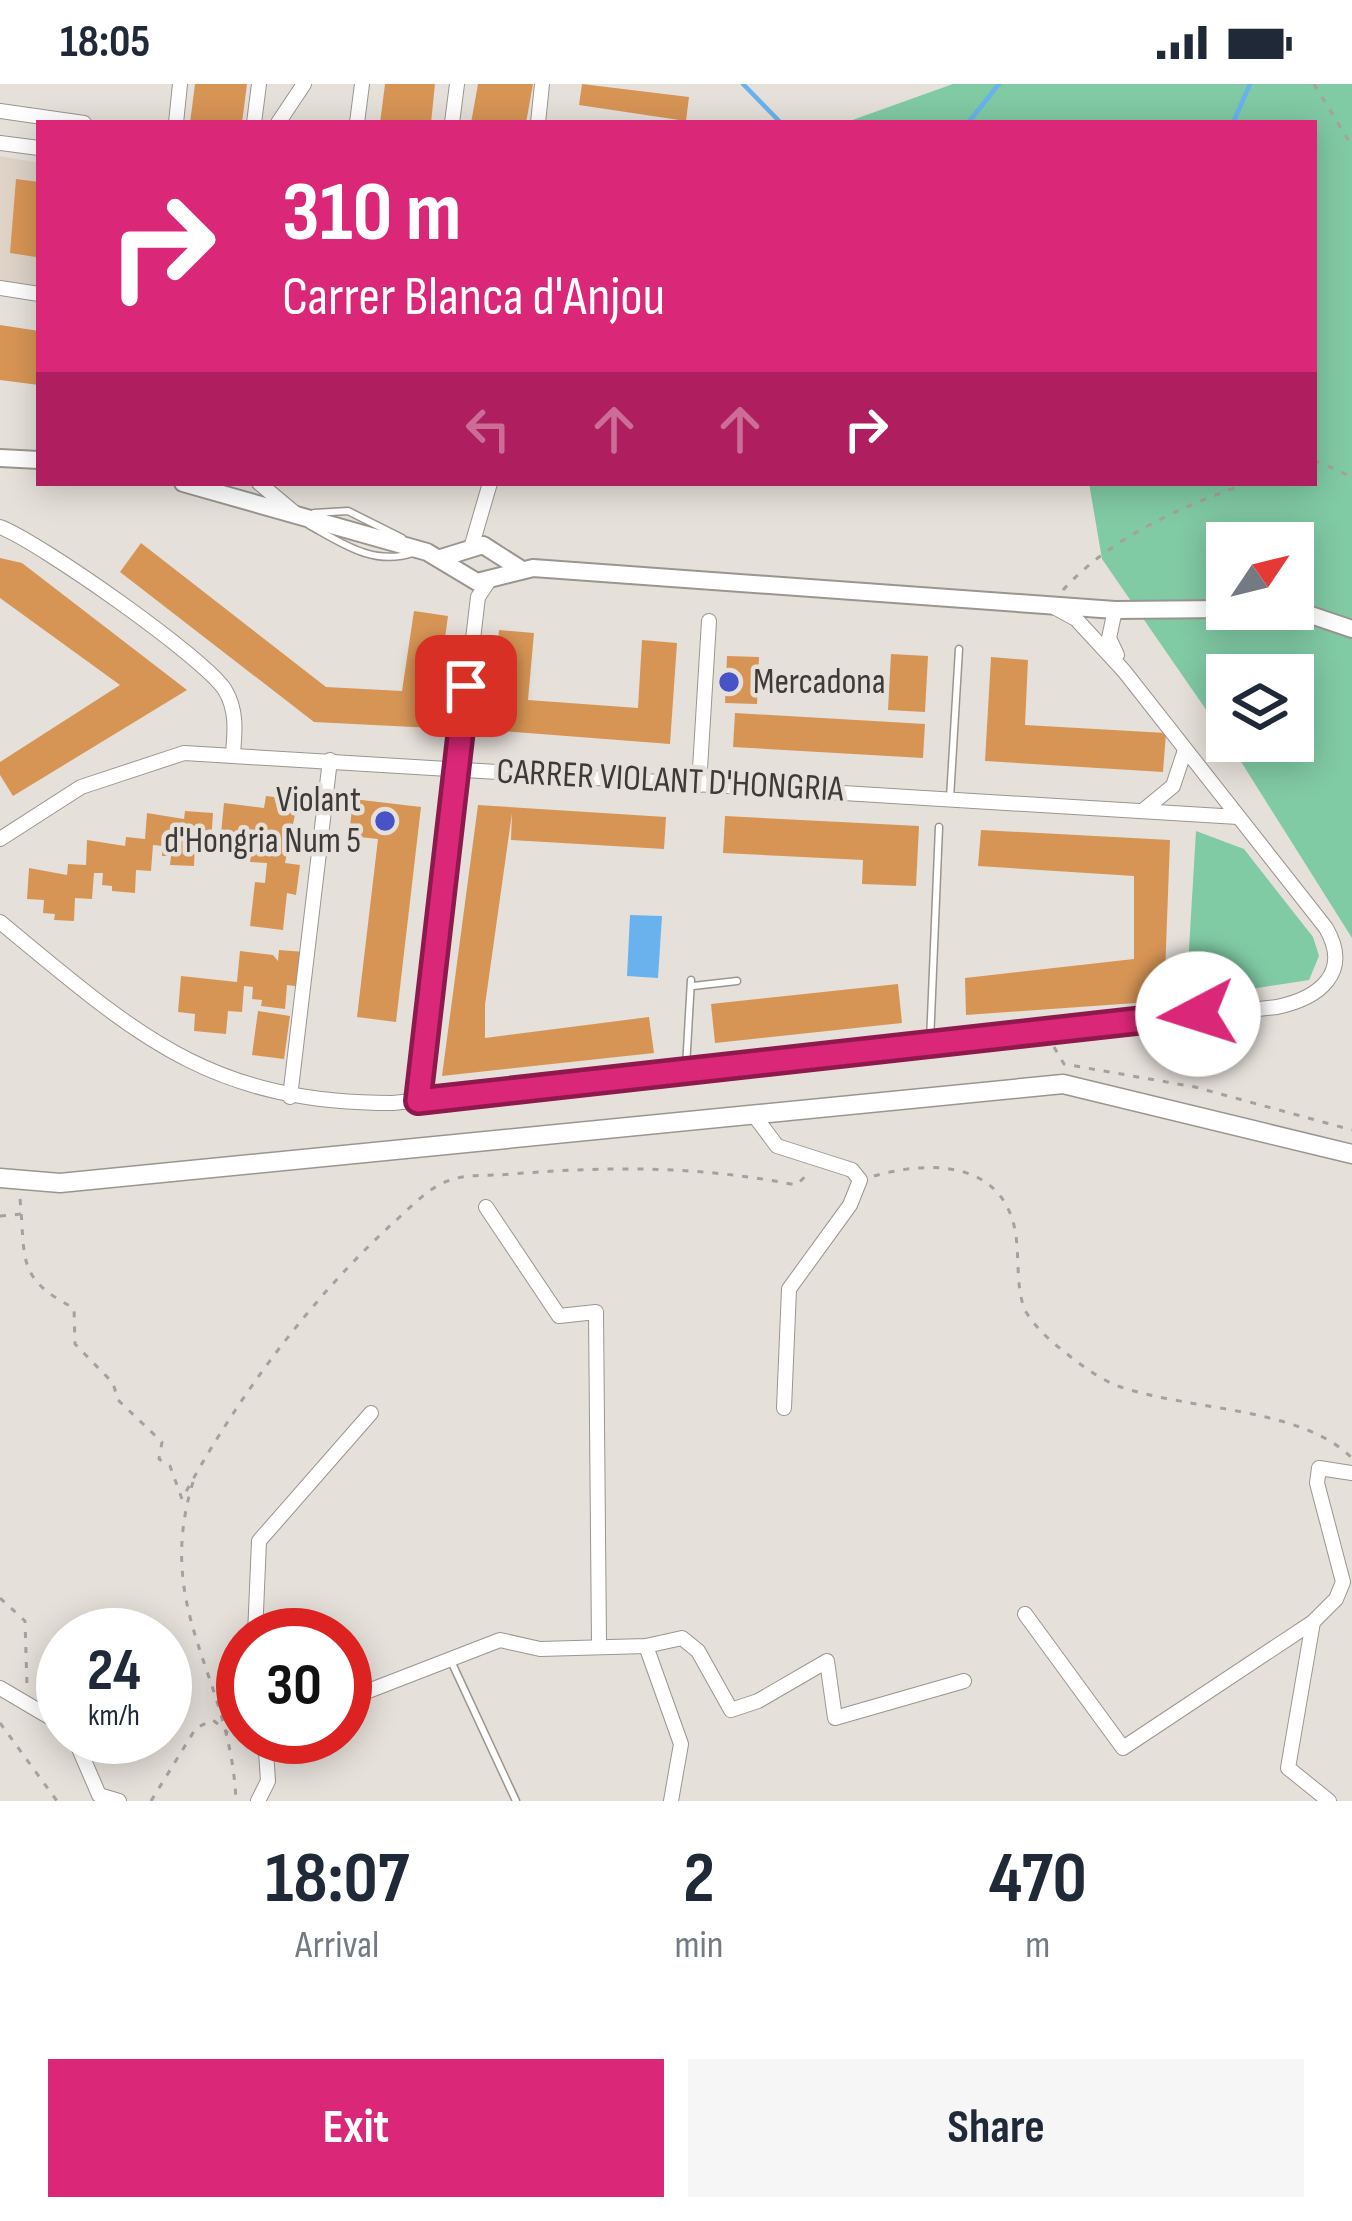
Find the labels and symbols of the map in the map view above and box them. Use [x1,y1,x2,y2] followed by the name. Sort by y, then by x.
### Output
[1206,522,1314,630] north arrow
[415,635,517,737] pin
[753,661,886,704] place label: Mercadona
[716,669,742,695] marker: Mercadona
[495,750,845,812] street label: CARRER VIOLANT D'HONGRIA
[164,779,361,863] place label: Violant d'Hongria Num 5
[372,808,398,834] marker: Violant d'Hongria Num 5
[1135,951,1261,1077] position arrow
[216,1608,372,1764] speed limit sign: 30

